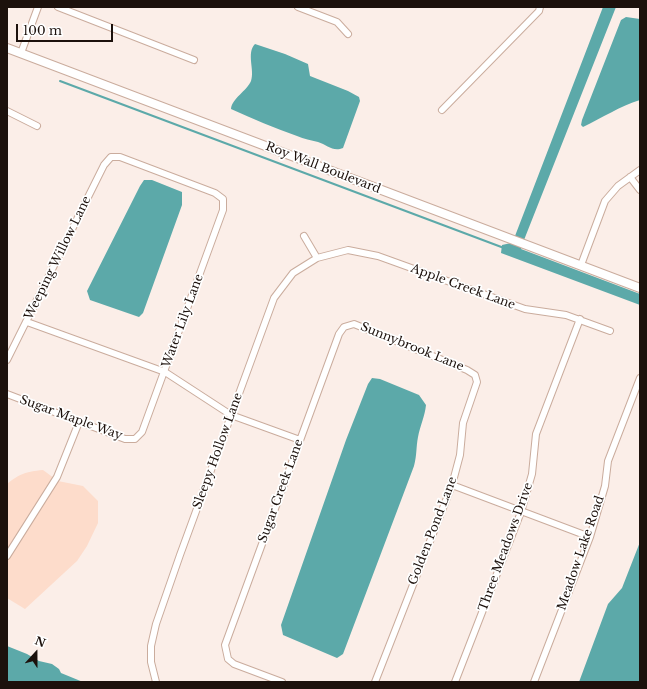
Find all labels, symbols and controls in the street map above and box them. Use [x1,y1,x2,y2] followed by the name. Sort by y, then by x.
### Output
[18,16,115,42] scale bar
[23,23,62,38] text: 100 m
[263,139,383,197] street label: Roy Wall Boulevard
[22,194,94,322] street label: Weeping Willow Lane
[409,261,517,313] street label: Apple Creek Lane
[159,272,207,370] street label: Water Lily Lane
[358,320,466,374] street label: Sunnybrook Lane
[190,391,246,511] street label: Sleepy Hollow Lane
[18,393,124,443] street label: Sugar Maple Way
[256,437,306,545] street label: Sugar Creek Lane
[406,475,460,587] street label: Golden Pond Lane
[476,481,536,613] street label: Three Meadows Drive
[555,494,607,612] street label: Meadow Lake Road
[16,633,56,673] north arrow
[33,633,48,650] text: N

